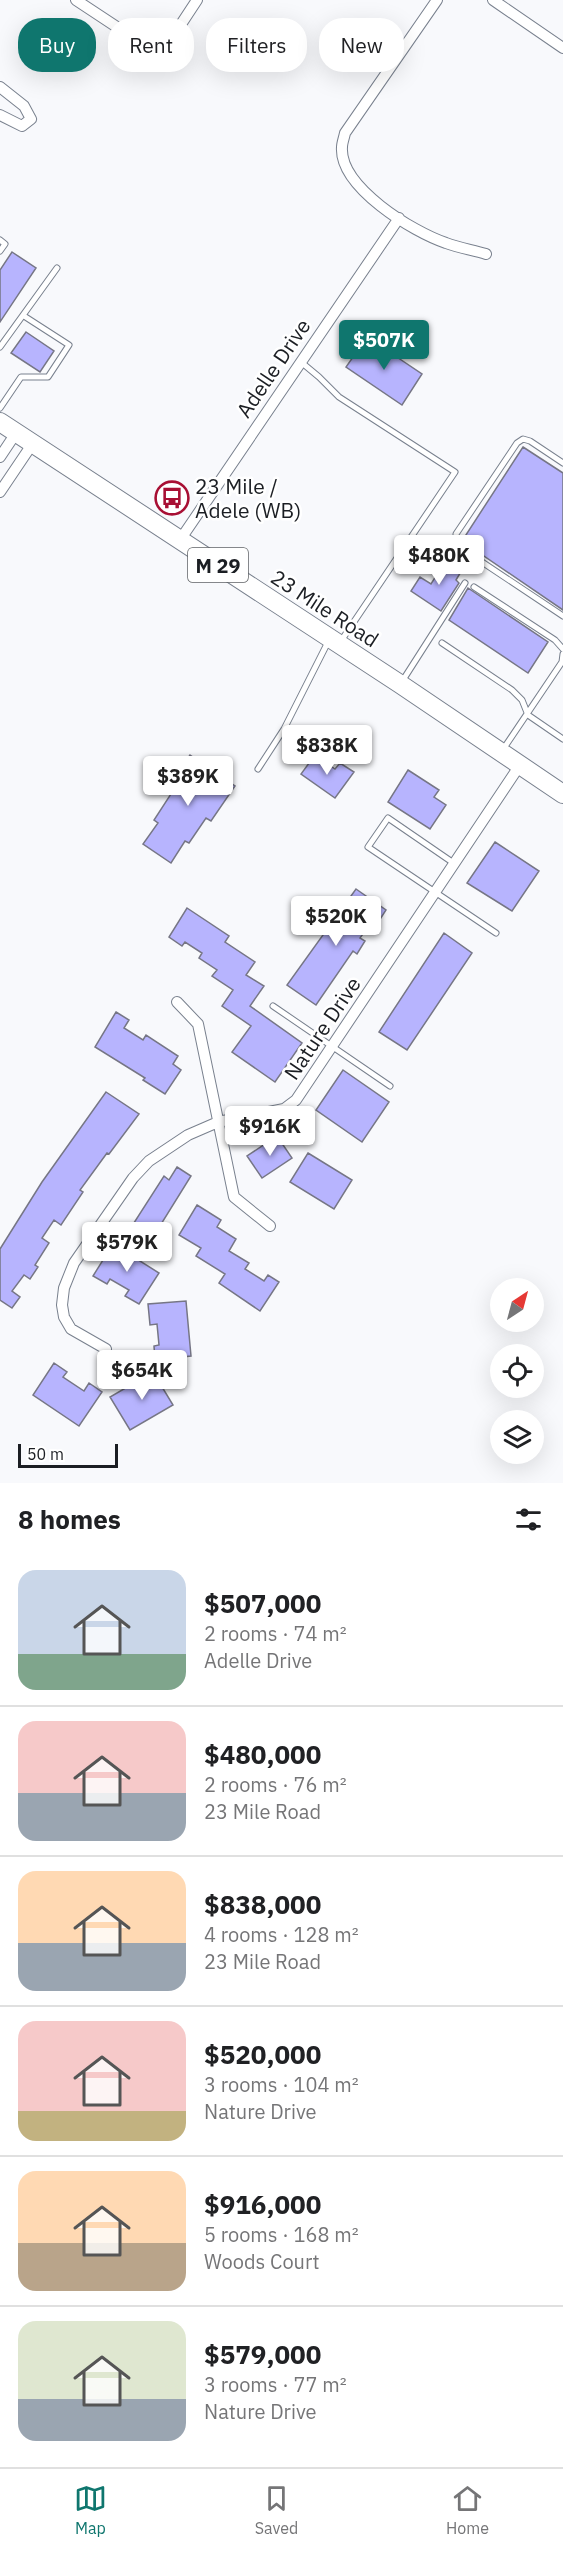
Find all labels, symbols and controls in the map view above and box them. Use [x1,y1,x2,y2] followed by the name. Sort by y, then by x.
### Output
[18,18,96,72] chip: Buy
[108,18,194,72] chip: Rent
[206,18,307,72] chip: Filters
[319,18,404,72] chip: New
[230,313,316,423] street label: Adelle Drive
[342,320,426,371] pin: $507K
[353,326,415,353] text: $507K
[195,472,301,524] place label: 23 Mile / Adele (WB)
[154,480,190,516] bus stop icon: 23 Mile / Adele (WB)
[397,535,481,586] pin: $480K
[408,541,470,568] text: $480K
[188,548,248,582] road number: M 29
[266,563,384,653] street label: 23 Mile Road
[285,725,369,776] pin: $838K
[296,731,358,758] text: $838K
[146,756,230,807] pin: $389K
[157,762,219,789] text: $389K
[294,896,378,947] pin: $520K
[305,902,367,929] text: $520K
[277,971,367,1085] street label: Nature Drive
[228,1106,312,1157] pin: $916K
[239,1112,301,1139] text: $916K
[85,1222,169,1273] pin: $579K
[96,1228,158,1255] text: $579K
[490,1278,544,1332] north arrow
[490,1278,544,1464] map controls
[490,1344,544,1398] button: locate
[100,1350,184,1401] pin: $654K
[111,1356,173,1383] text: $654K
[490,1410,544,1464] button: layers
[18,1441,118,1468] scale bar
[27,1444,64,1464] text: 50 m
[18,1502,121,1536] text: 8 homes
[512,1503,545,1536] icon: filters
[204,1586,321,1620] text: $507,000
[66,1594,138,1666] icon: home
[204,1620,347,1647] text: 2 rooms · 74 m²
[204,1647,312,1674] text: Adelle Drive
[204,1737,321,1771] text: $480,000
[66,1745,138,1817] icon: home
[204,1771,347,1798] text: 2 rooms · 76 m²
[204,1798,321,1825] text: 23 Mile Road
[204,1887,321,1921] text: $838,000
[66,1895,138,1967] icon: home
[204,1921,359,1948] text: 4 rooms · 128 m²
[204,1948,321,1975] text: 23 Mile Road
[204,2037,321,2071] text: $520,000
[66,2045,138,2117] icon: home
[204,2071,359,2098] text: 3 rooms · 104 m²
[204,2098,317,2125] text: Nature Drive
[204,2187,321,2221] text: $916,000
[66,2195,138,2267] icon: home
[204,2221,359,2248] text: 5 rooms · 168 m²
[204,2248,319,2275] text: Woods Court
[204,2337,321,2371] text: $579,000
[66,2345,138,2417] icon: home
[204,2371,347,2398] text: 3 rooms · 77 m²
[204,2398,317,2425] text: Nature Drive
[74,2482,107,2538] tab: Map
[255,2482,298,2538] tab: Saved
[446,2482,489,2538] tab: Home

